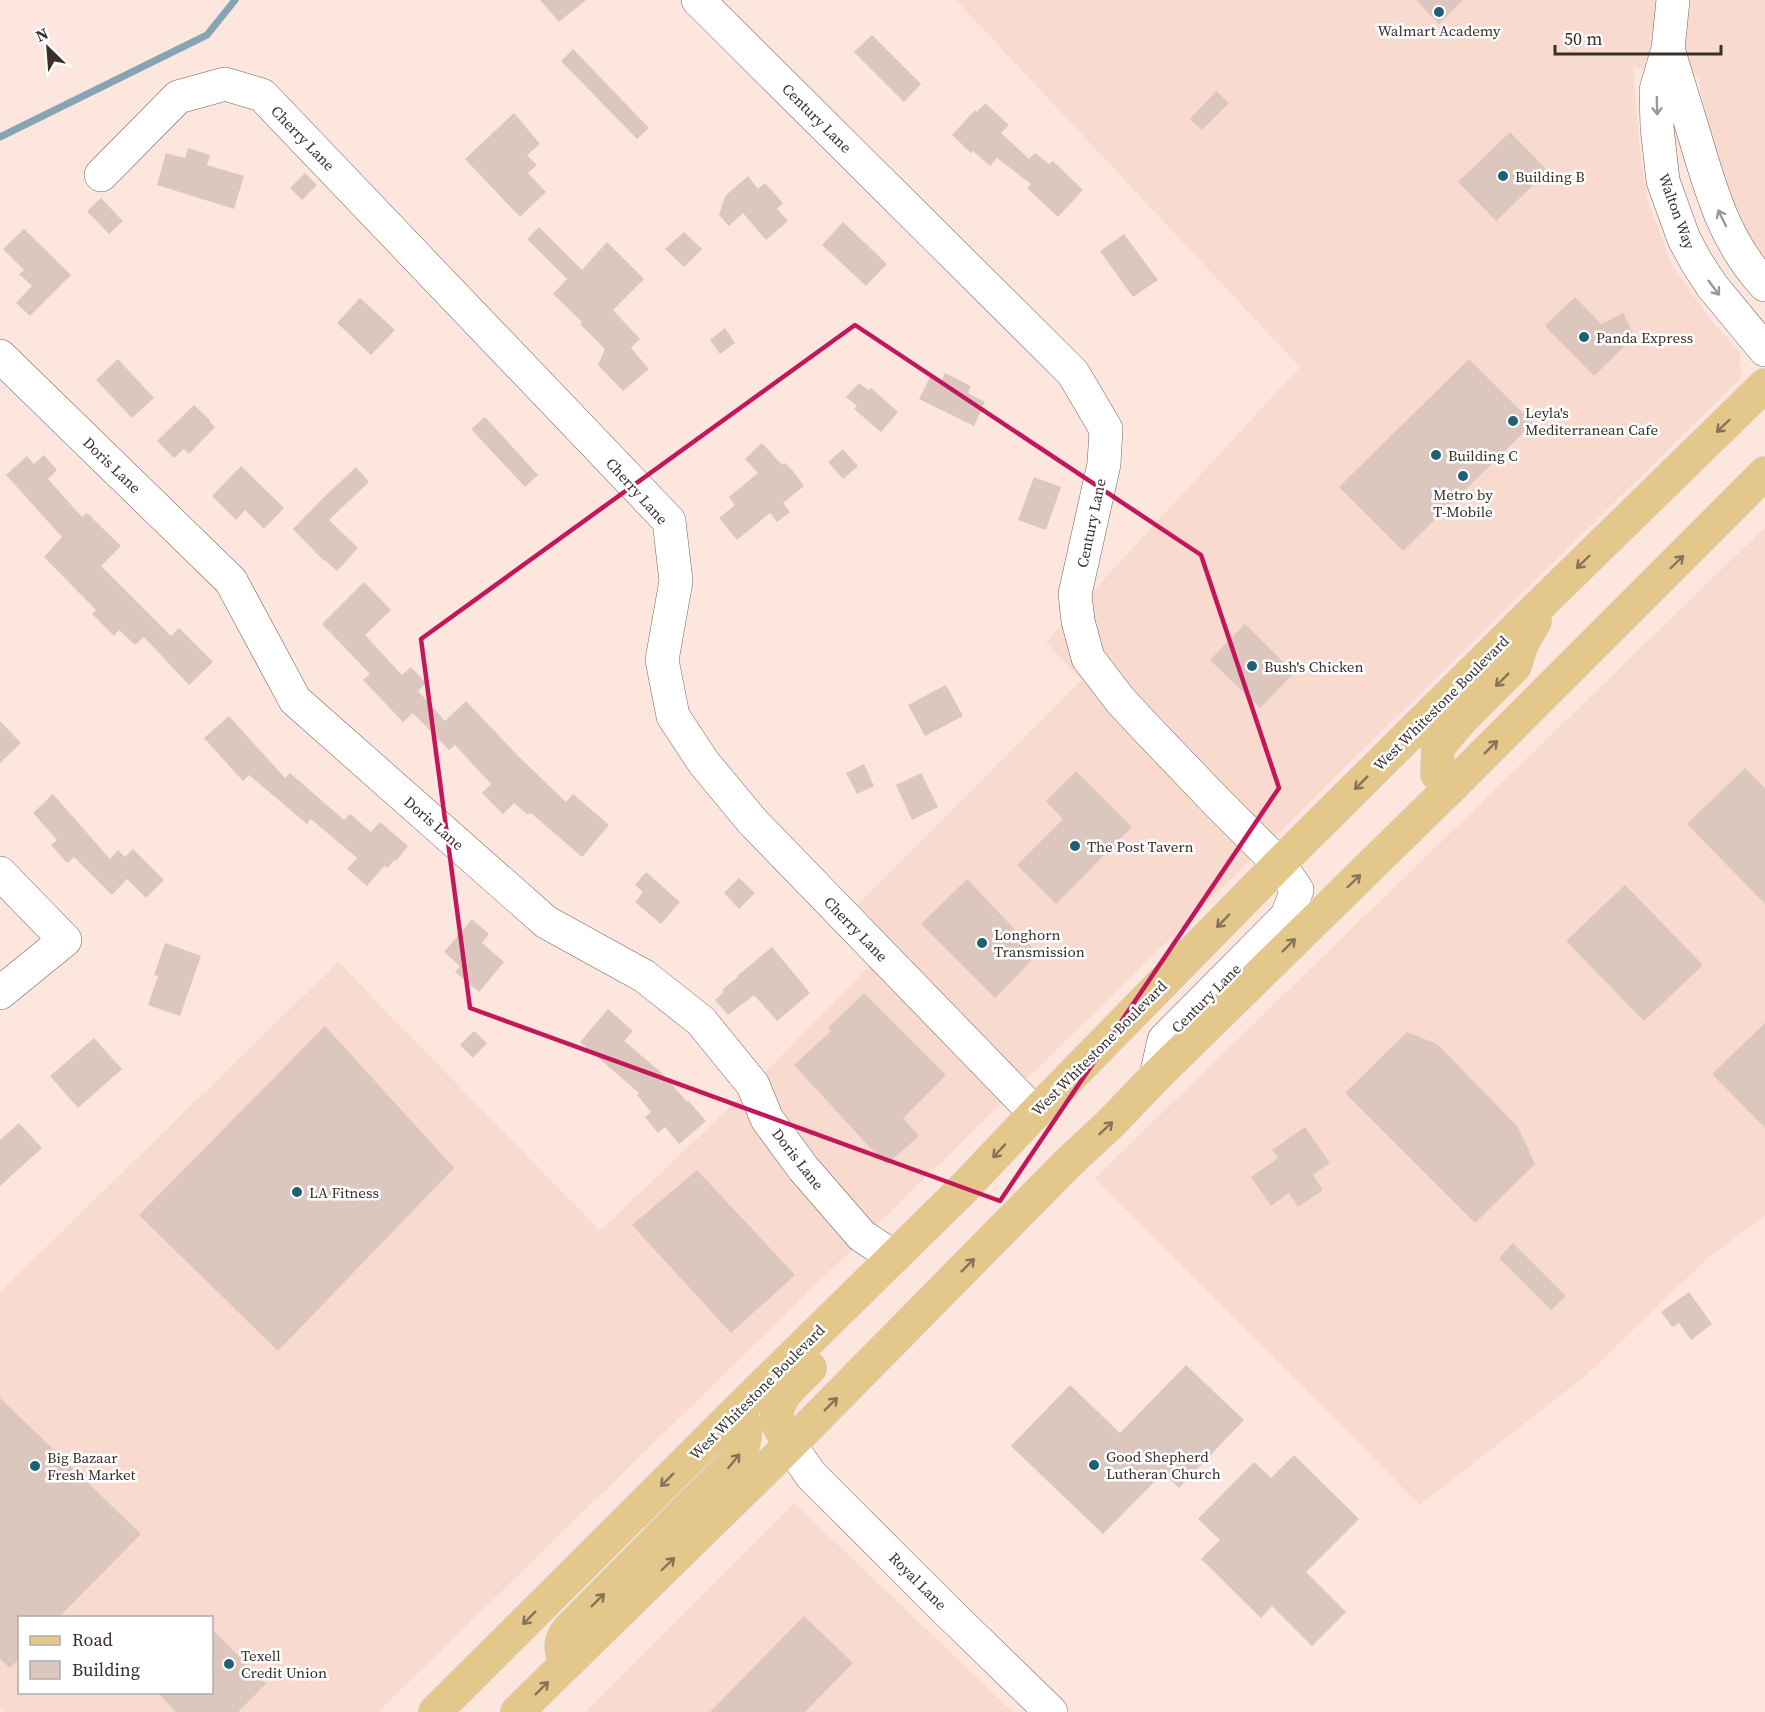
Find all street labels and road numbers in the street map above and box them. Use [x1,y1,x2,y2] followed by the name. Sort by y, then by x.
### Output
[778,79,857,158] street label: Century Lane
[266,101,340,176] street label: Cherry Lane
[1654,170,1701,252] street label: Walton Way
[78,432,146,498] street label: Doris Lane
[601,453,673,529] street label: Cherry Lane
[1071,476,1111,570] street label: Century Lane
[1369,630,1514,775] street label: West Whitestone Boulevard
[400,791,469,855] street label: Doris Lane
[819,892,893,967] street label: Cherry Lane
[1167,958,1246,1037] street label: Century Lane
[1027,975,1172,1120] street label: West Whitestone Boulevard
[767,1124,829,1194] street label: Doris Lane
[685,1319,830,1464] street label: West Whitestone Boulevard
[884,1547,952,1615] street label: Royal Lane

